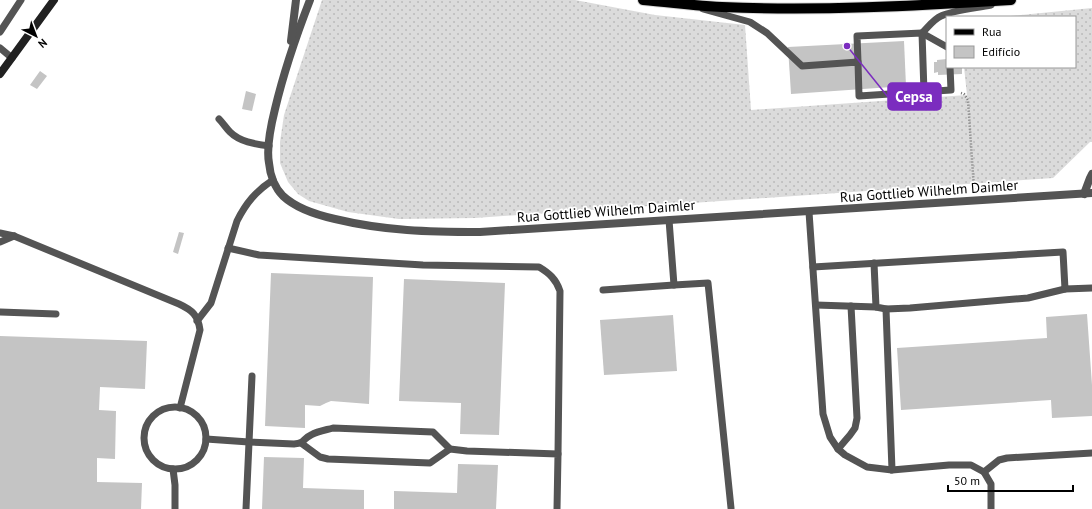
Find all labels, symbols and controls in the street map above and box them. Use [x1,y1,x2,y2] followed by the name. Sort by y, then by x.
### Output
[16,16,56,56] north arrow
[946,16,1076,68] legend
[982,24,1001,39] text: Rua
[35,36,50,51] text: N
[982,44,1020,59] text: Edifício
[888,83,941,110] callout: Cepsa
[895,87,933,106] text: Cepsa
[839,176,1019,206] street label: Rua Gottlieb Wilhelm Daimler
[516,196,696,226] street label: Rua Gottlieb Wilhelm Daimler
[948,467,1073,493] scale bar
[954,473,980,488] text: 50 m

